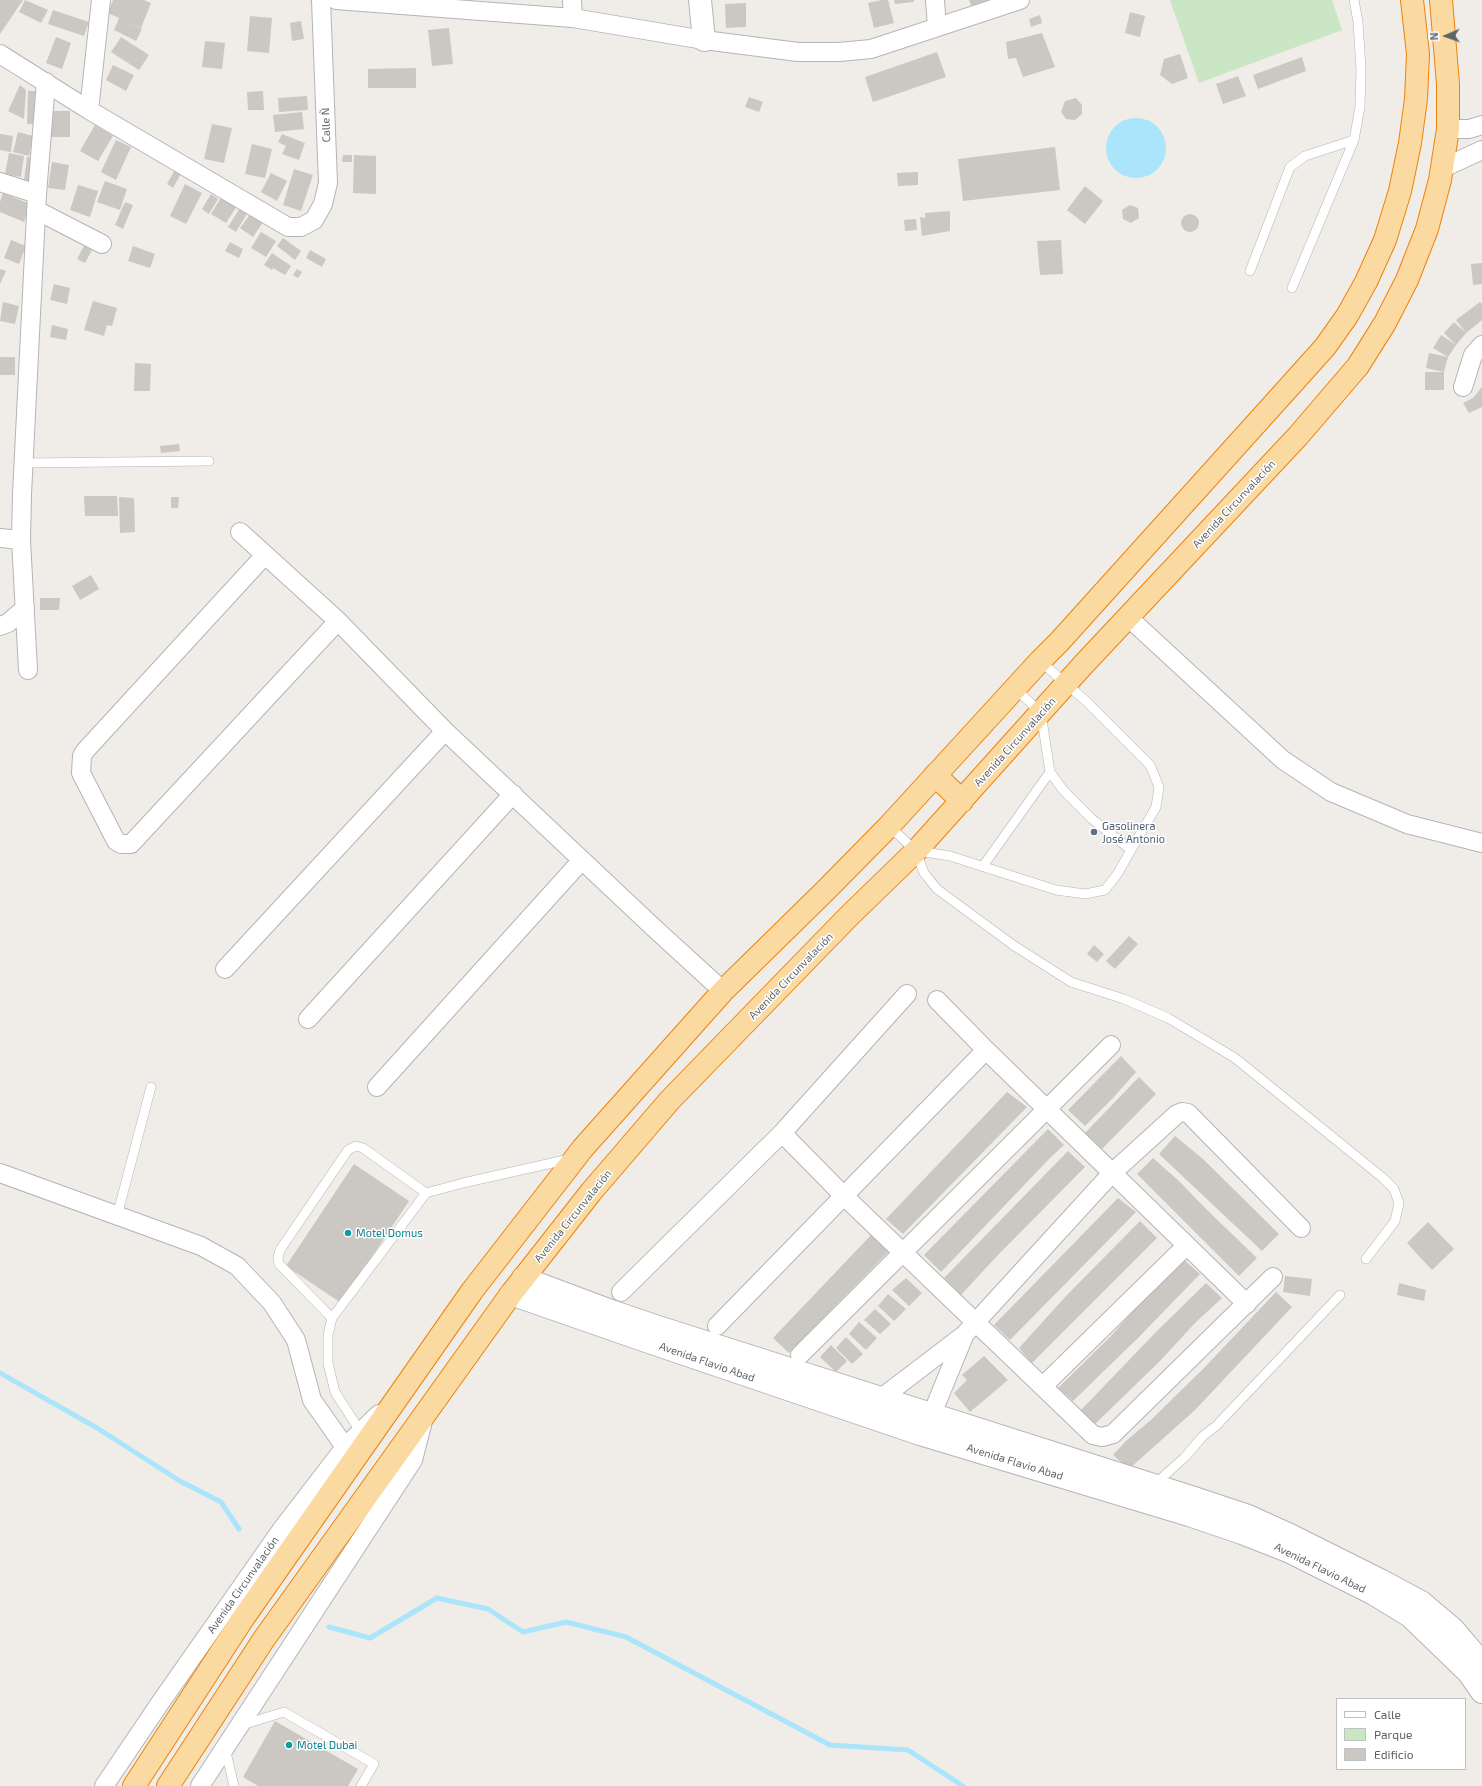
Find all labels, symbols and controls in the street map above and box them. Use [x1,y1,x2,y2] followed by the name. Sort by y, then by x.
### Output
[1426,16,1466,56] north arrow
[1427,32,1440,41] text: N
[319,107,333,143] street label: Calle Ñ
[1190,457,1278,551] street label: Avenida Circunvalación
[971,695,1059,789] street label: Avenida Circunvalación
[1102,819,1165,845] place label: Gasolinera José Antonio
[1089,827,1099,837] marker: Gasolinera José Antonio
[746,930,836,1022] street label: Avenida Circunvalación
[532,1167,614,1265] street label: Avenida Circunvalación
[356,1226,423,1240] place label: Motel Domus
[343,1228,353,1238] marker: Motel Domus
[658,1339,756,1385] street label: Avenida Flavio Abad
[965,1441,1065,1483] street label: Avenida Flavio Abad
[205,1534,281,1636] street label: Avenida Circunvalación
[1272,1540,1368,1596] street label: Avenida Flavio Abad
[1336,1698,1466,1770] legend
[1374,1707,1401,1721] text: Calle
[1374,1727,1412,1741] text: Parque
[297,1738,357,1752] place label: Motel Dubai
[284,1740,294,1750] marker: Motel Dubai
[1374,1747,1414,1761] text: Edificio

